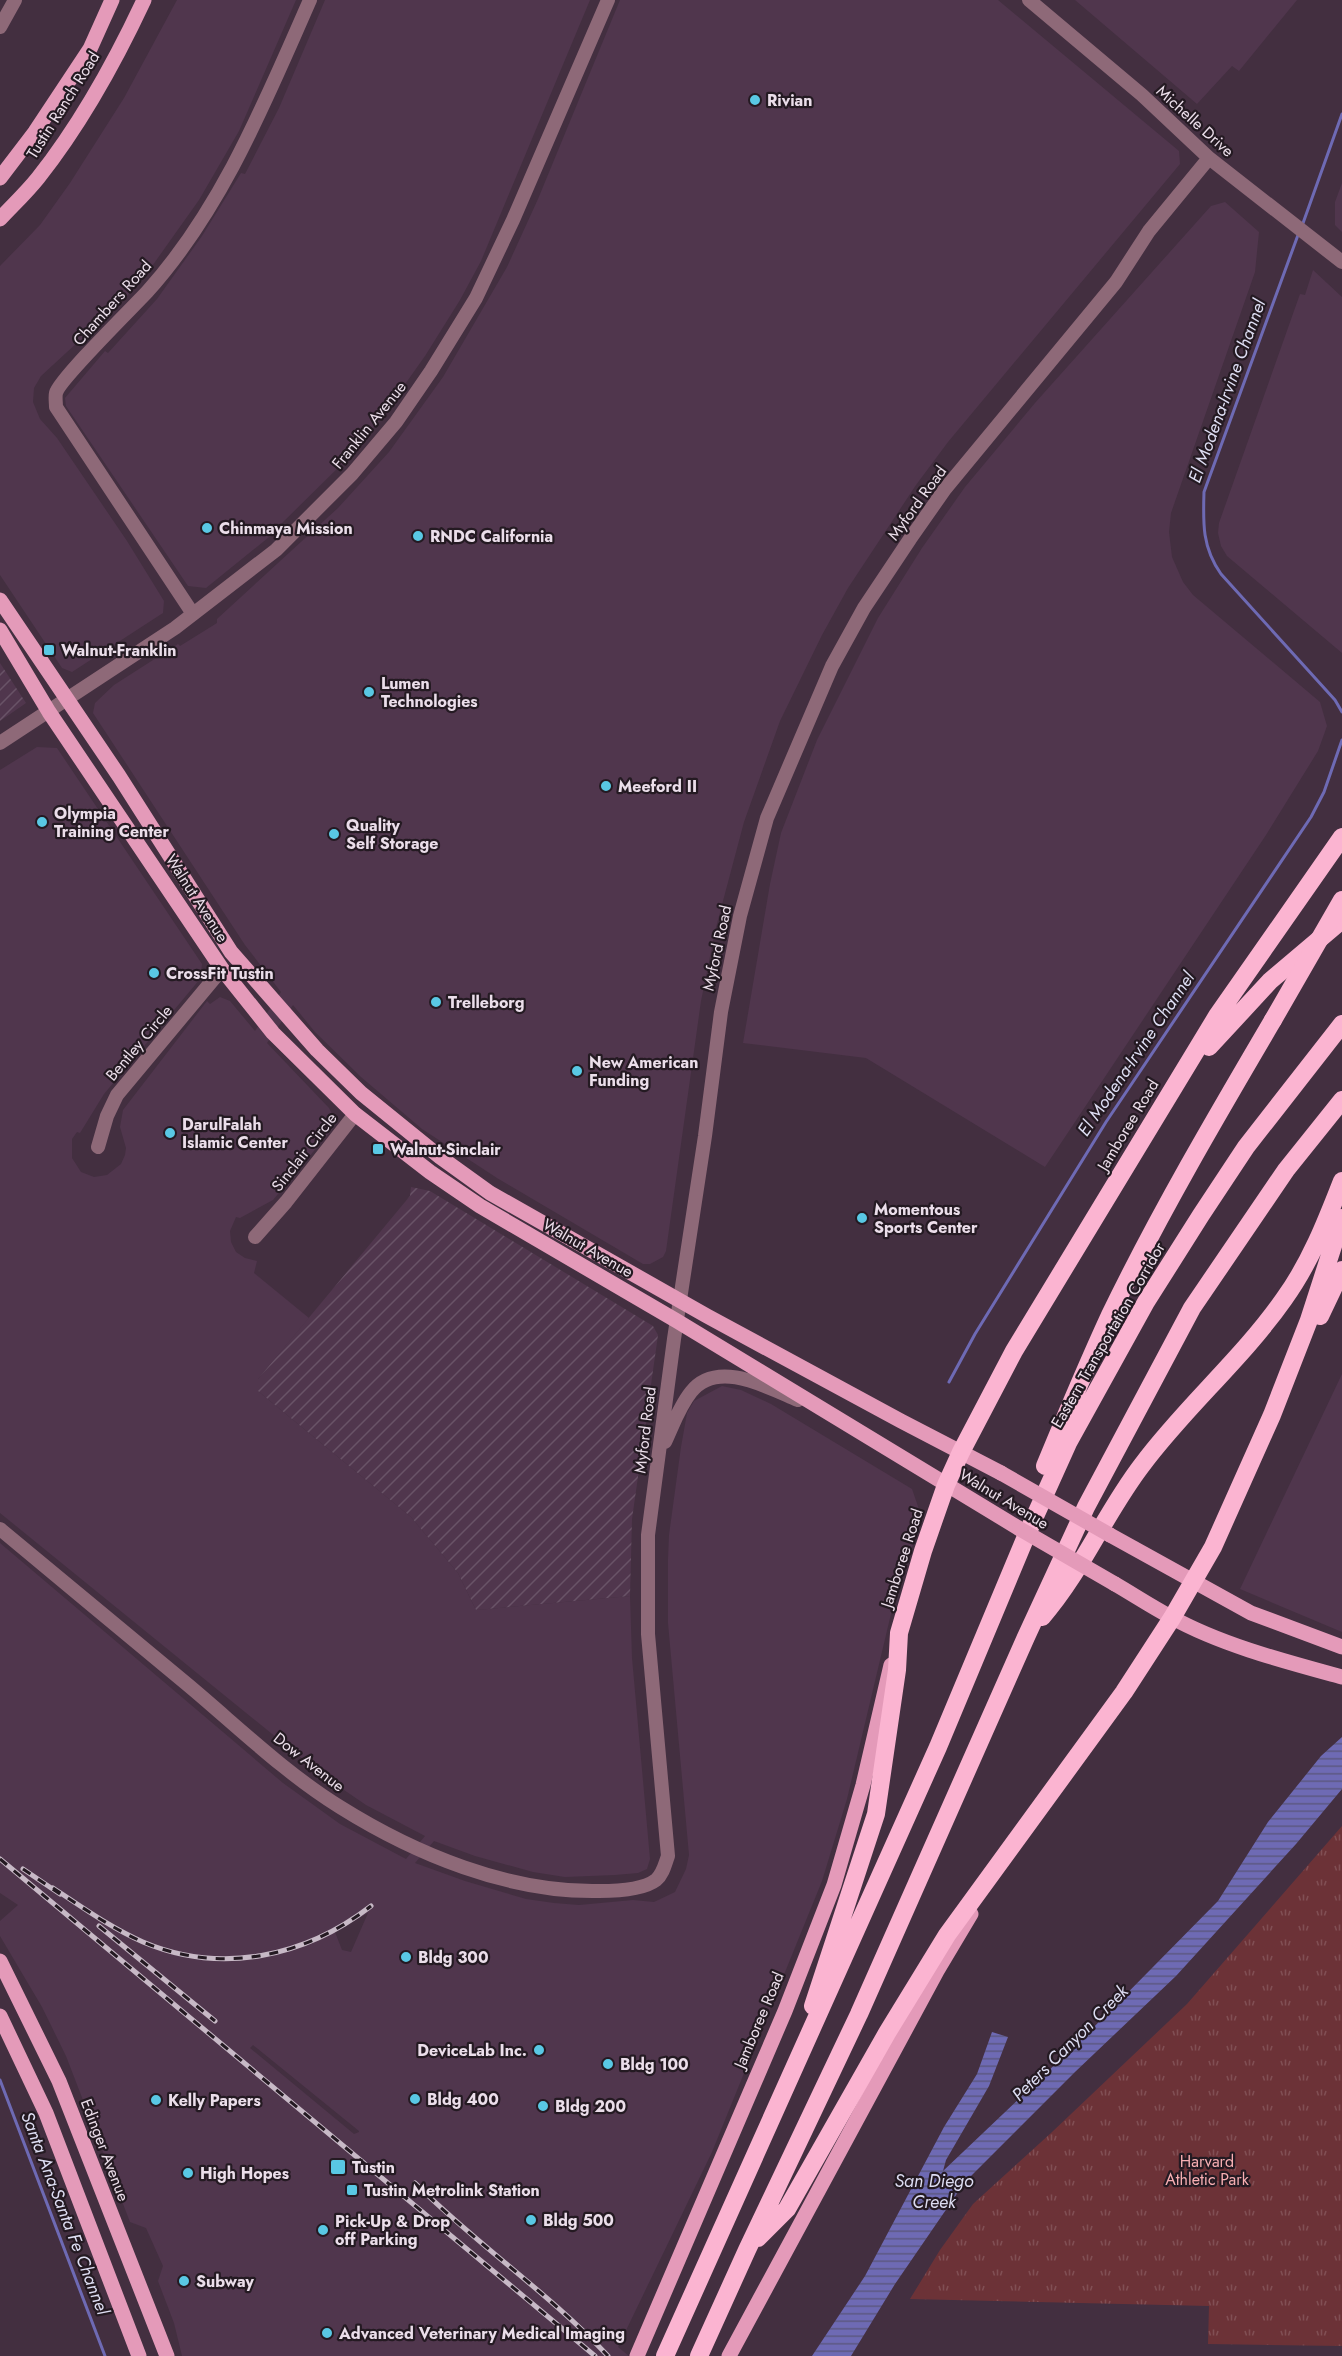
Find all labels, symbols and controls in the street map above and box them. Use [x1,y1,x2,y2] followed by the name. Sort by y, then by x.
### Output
[21,47,105,163] street label: Tustin Ranch Road
[1151,80,1239,162] street label: Michelle Drive
[767,89,812,112] place label: Rivian
[748,93,762,107] marker: Rivian
[67,255,157,351] street label: Chambers Road
[1182,295,1273,486] water label: El Modena-Irvine Channel
[326,376,412,474] street label: Franklin Avenue
[882,461,952,545] street label: Myford Road
[219,517,353,540] place label: Chinmaya Mission
[200,521,214,535] marker: Chinmaya Mission
[430,525,553,548] place label: RNDC California
[411,529,425,543] marker: RNDC California
[61,639,177,662] place label: Walnut-Franklin
[42,643,56,657] marker: Walnut-Franklin
[381,672,478,713] place label: Lumen Technologies
[362,685,376,699] marker: Lumen Technologies
[618,775,697,798] place label: Meeford II
[599,779,613,793] marker: Meeford II
[54,802,170,843] place label: Olympia Training Center
[346,814,438,855] place label: Quality Self Storage
[35,815,49,829] marker: Olympia Training Center
[327,827,341,841] marker: Quality Self Storage
[160,849,234,947] street label: Walnut Avenue
[697,903,737,993] street label: Myford Road
[166,962,274,985] place label: CrossFit Tustin
[147,966,161,980] marker: CrossFit Tustin
[1071,966,1201,1141] water label: El Modena-Irvine Channel
[448,991,524,1014] place label: Trelleborg
[429,995,443,1009] marker: Trelleborg
[100,1000,178,1086] street label: Bentley Circle
[589,1051,698,1092] place label: New American Funding
[570,1064,584,1078] marker: New American Funding
[1091,1075,1164,1177] street label: Jamboree Road
[266,1108,342,1196] street label: Sinclair Circle
[182,1113,288,1154] place label: DarulFalah Islamic Center
[163,1126,177,1140] marker: DarulFalah Islamic Center
[390,1138,501,1161] place label: Walnut-Sinclair
[371,1142,385,1156] marker: Walnut-Sinclair
[874,1198,978,1239] place label: Momentous Sports Center
[855,1211,869,1225] marker: Momentous Sports Center
[539,1213,637,1283] street label: Walnut Avenue
[1045,1237,1171,1432] street label: Eastern Transportation Corridor
[628,1385,662,1475] street label: Myford Road
[955,1463,1053,1535] street label: Walnut Avenue
[875,1506,929,1612] street label: Jamboree Road
[268,1727,350,1797] street label: Dow Avenue
[418,1946,489,1969] place label: Bldg 300
[399,1950,413,1964] marker: Bldg 300
[728,1968,790,2074] street label: Jamboree Road
[1006,1978,1135,2107] water label: Peters Canyon Creek
[417,2039,527,2062] place label: DeviceLab Inc.
[532,2043,546,2057] marker: DeviceLab Inc.
[620,2053,689,2076] place label: Bldg 100
[601,2057,615,2071] marker: Bldg 100
[427,2088,499,2111] place label: Bldg 400
[168,2089,261,2112] place label: Kelly Papers
[408,2092,422,2106] marker: Bldg 400
[149,2093,163,2107] marker: Kelly Papers
[75,2095,135,2205] street label: Edinger Avenue
[555,2095,626,2118] place label: Bldg 200
[536,2099,550,2113] marker: Bldg 200
[14,2108,116,2319] water label: Santa Ana-Santa Fe Channel
[1165,2150,1250,2191] park label: Harvard Athletic Park
[352,2156,395,2179] place label: Tustin
[329,2158,347,2176] marker: Tustin
[200,2162,289,2185] place label: High Hopes
[181,2166,195,2180] marker: High Hopes
[894,2168,974,2215] water label: San Diego Creek
[364,2179,540,2202] place label: Tustin Metrolink Station
[345,2183,359,2197] marker: Tustin Metrolink Station
[543,2209,614,2232] place label: Bldg 500
[335,2210,450,2251] place label: Pick-Up & Drop off Parking
[524,2213,538,2227] marker: Bldg 500
[316,2223,330,2237] marker: Pick-Up & Drop off Parking
[196,2270,255,2293] place label: Subway
[177,2274,191,2288] marker: Subway
[338,2322,625,2345] place label: Advanced Veterinary Medical Imaging
[320,2326,334,2340] marker: Advanced Veterinary Medical Imaging

